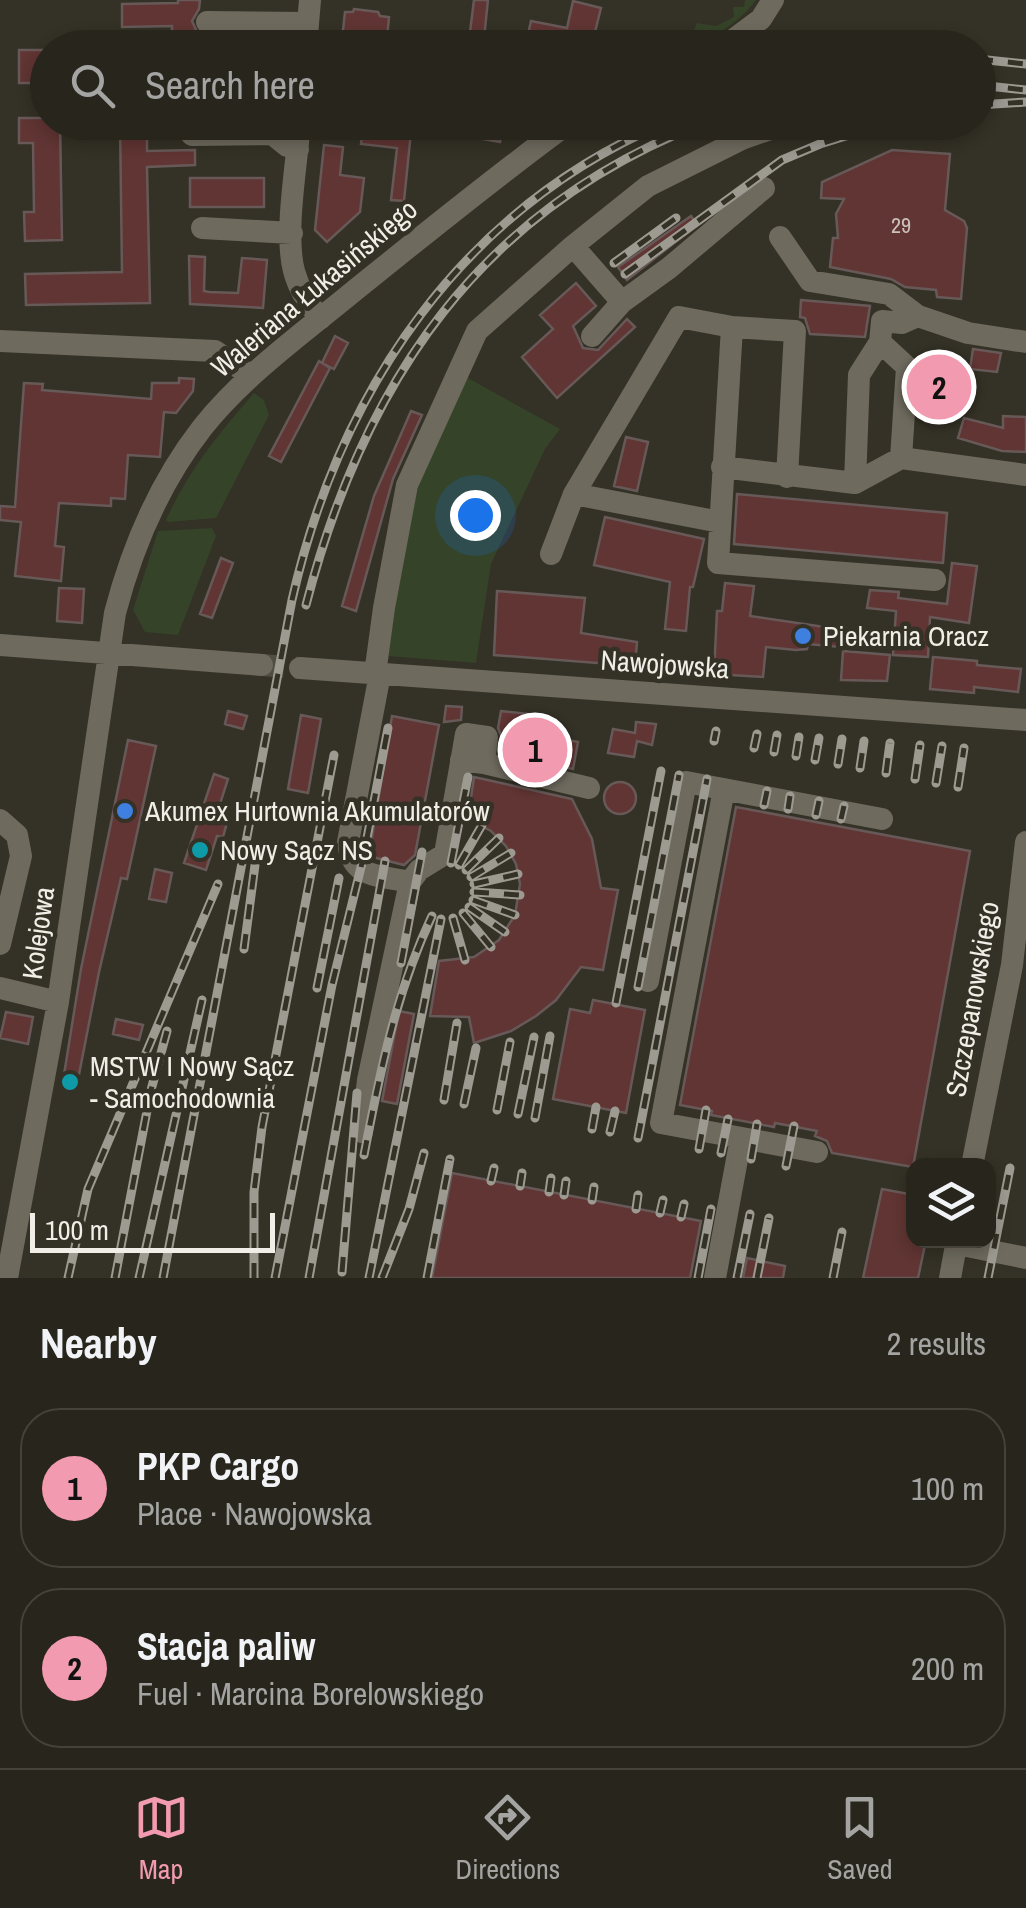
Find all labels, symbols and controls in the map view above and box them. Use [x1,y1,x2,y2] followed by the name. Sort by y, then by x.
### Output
[30,30,996,140] search box
[65,58,120,113] icon: search
[145,60,315,111] text: Search here
[203,190,425,386] street label: Waleriana Łukasińskiego
[891,210,911,240] house number: 29
[906,350,972,424] pin: 2
[450,490,501,541] your location
[823,617,989,655] place label: Piekarnia Oracz
[792,625,814,647] marker: Piekarnia Oracz
[599,641,731,687] street label: Nawojowska
[502,712,568,788] pin: 1
[144,792,490,830] place label: Akumex Hurtownia Akumulatorów
[114,800,136,822] marker: Akumex Hurtownia Akumulatorów
[220,831,373,869] place label: Nowy Sącz NS
[189,839,211,861] marker: Nowy Sącz NS
[13,884,63,982] street label: Kolejowa
[936,898,1008,1100] street label: Szczepanowskiego
[90,1047,294,1117] place label: MSTW I Nowy Sącz - Samochodownia
[59,1071,81,1093] marker: MSTW I Nowy Sącz - Samochodownia
[906,1158,996,1248] map controls
[906,1158,996,1248] button: layers
[30,1208,275,1252] scale bar
[45,1211,109,1249] text: 100 m
[40,1315,157,1371] text: Nearby
[887,1322,986,1365] text: 2 results
[137,1441,299,1492] text: PKP Cargo
[67,1467,82,1510] text: 1
[911,1467,984,1510] text: 100 m
[137,1492,372,1535] text: Place · Nawojowska
[137,1621,315,1672] text: Stacja paliw
[67,1647,82,1690] text: 2
[911,1647,984,1690] text: 200 m
[137,1672,484,1715] text: Fuel · Marcina Borelowskiego
[134,1790,189,1888] tab: Map
[456,1790,560,1888] tab: Directions
[827,1790,892,1888] tab: Saved

